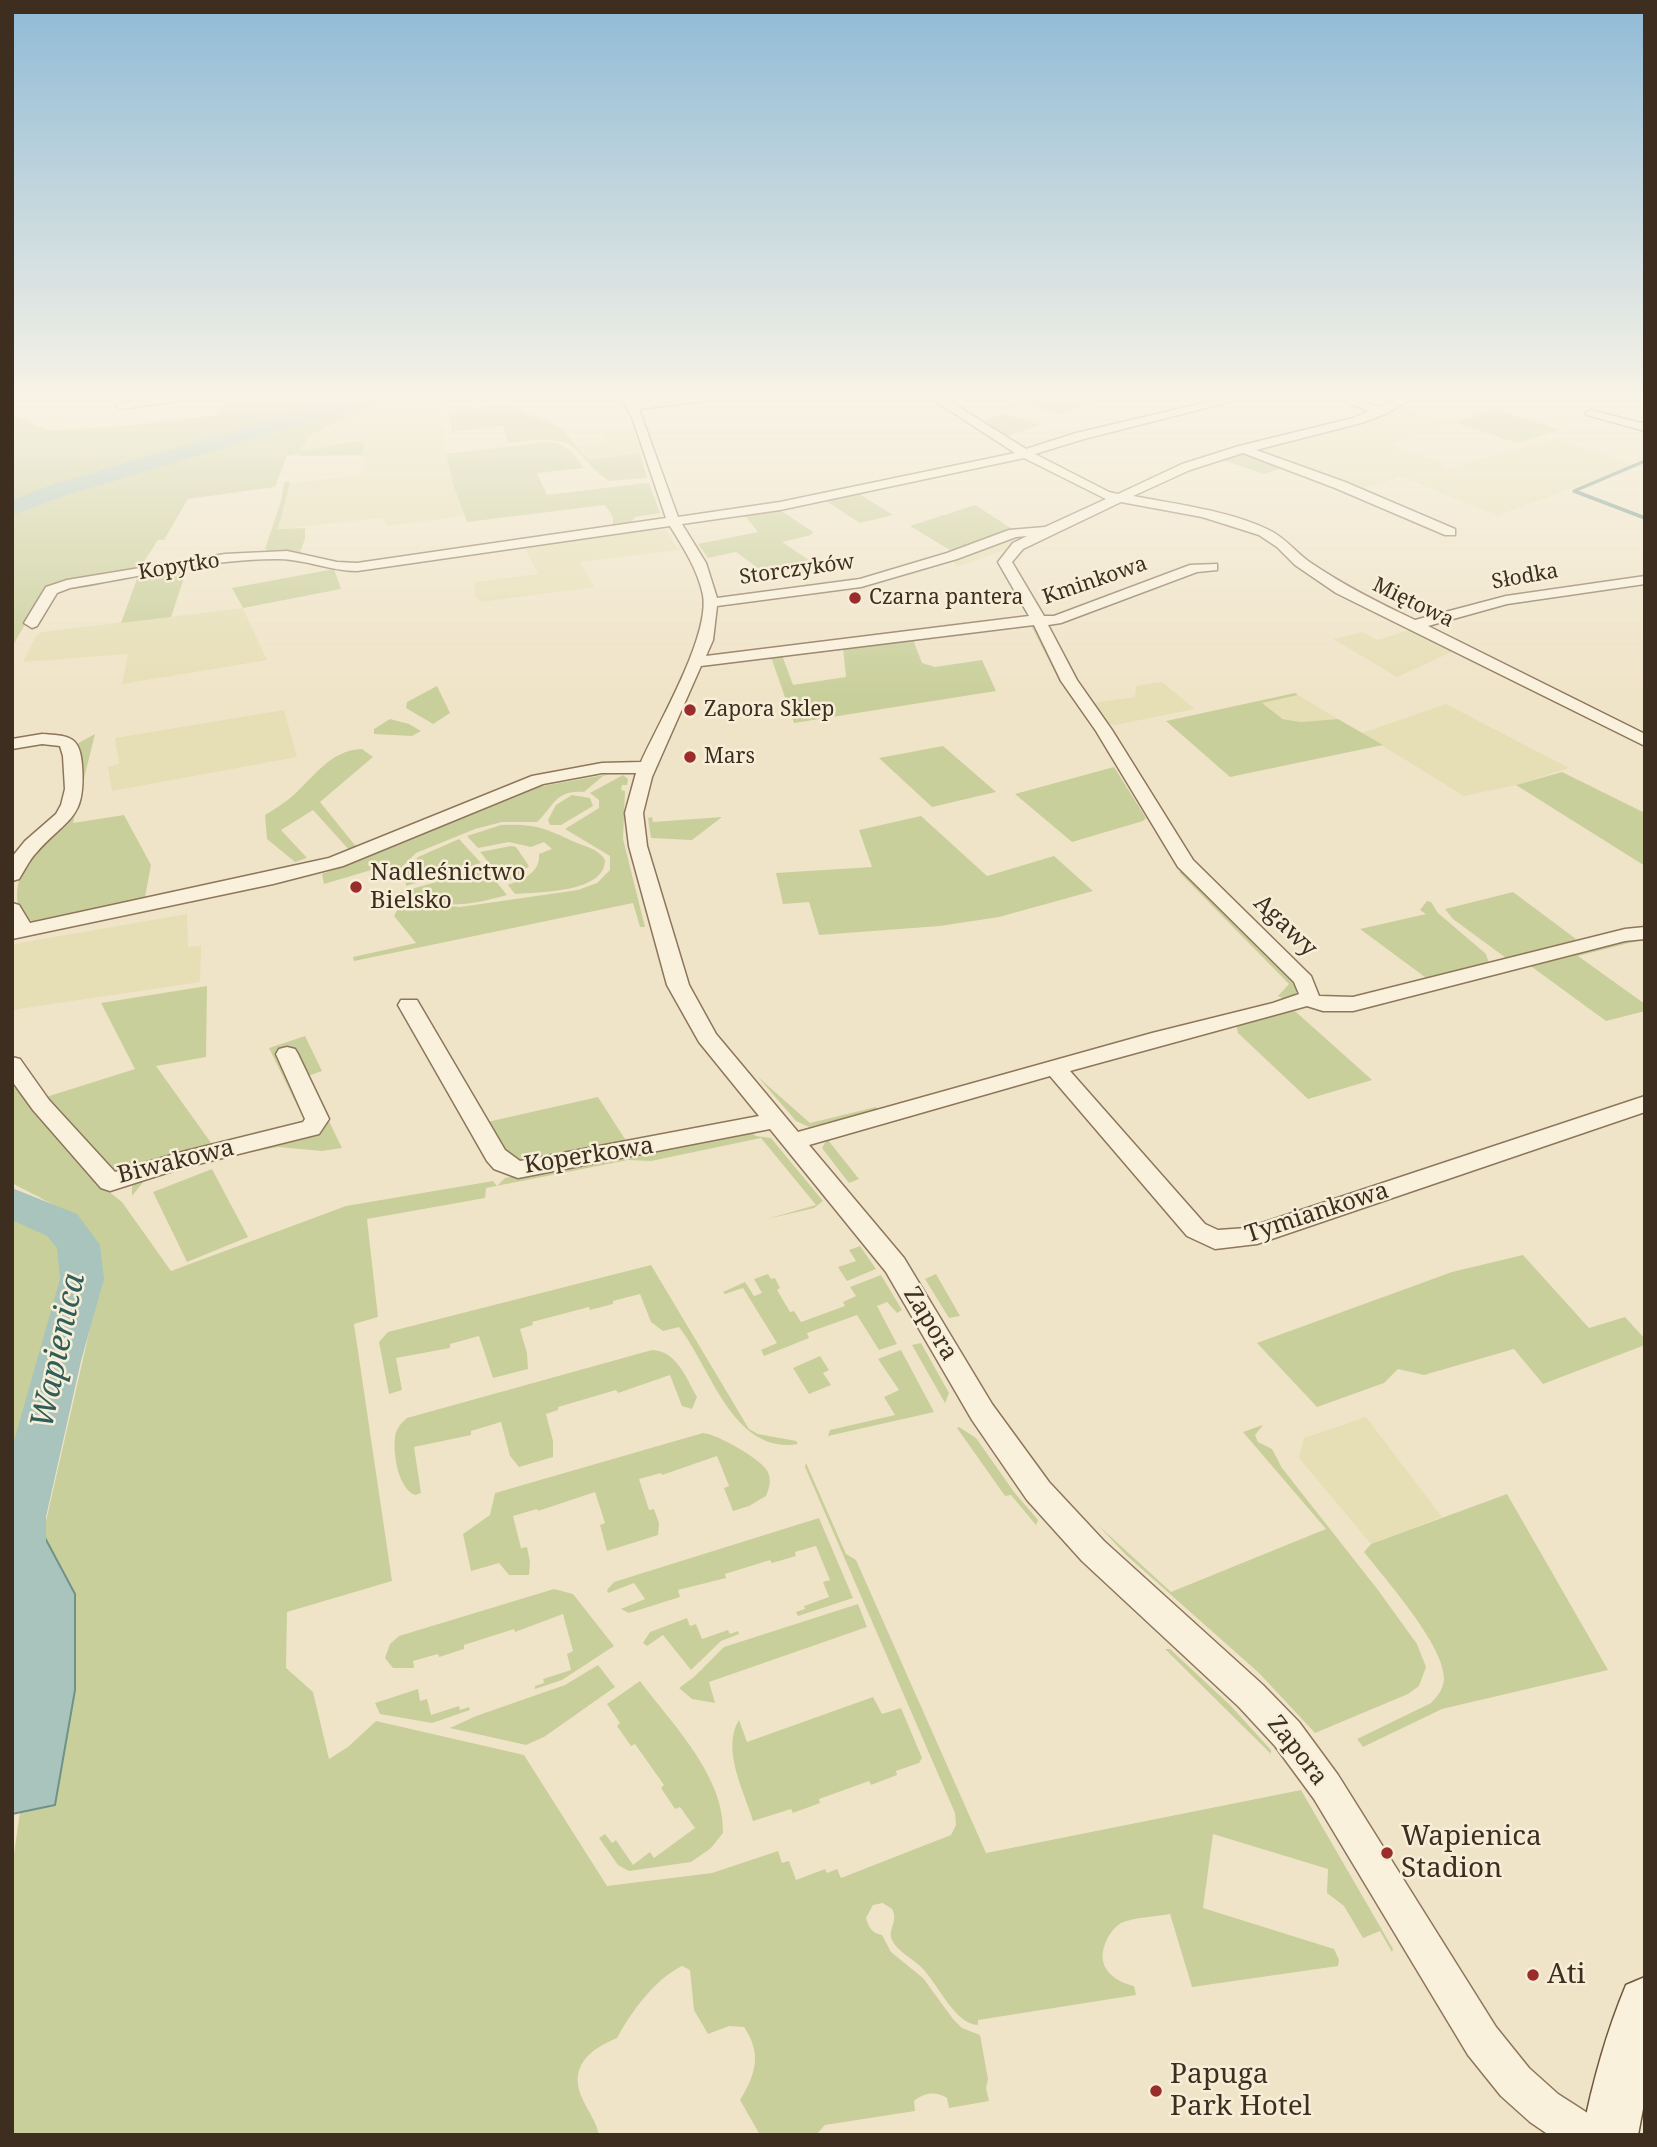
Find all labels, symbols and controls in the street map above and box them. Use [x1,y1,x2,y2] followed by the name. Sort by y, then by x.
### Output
[136,548,222,586] street label: Kopytko
[738,549,856,591] street label: Storczyków
[1040,551,1150,611] street label: Kminkowa
[1490,559,1560,595] street label: Słodka
[1368,573,1458,633] street label: Miętowa
[869,585,1023,611] place label: Czarna pantera
[847,590,863,606] marker: Czarna pantera
[704,697,834,723] place label: Zapora Sklep
[682,702,698,718] marker: Zapora Sklep
[704,744,755,770] place label: Mars
[682,749,698,765] marker: Mars
[370,859,526,915] place label: Nadleśnictwo Bielsko
[348,879,364,895] marker: Nadleśnictwo Bielsko
[1247,889,1323,963] street label: Agawy
[522,1132,656,1180] street label: Koperkowa
[115,1134,237,1190] street label: Biwakowa
[1242,1176,1392,1250] street label: Tymiankowa
[24,1270,94,1432] water label: Wapienica
[897,1282,963,1366] street label: Zapora
[1261,1710,1333,1792] street label: Zapora
[1401,1820,1542,1886] place label: Wapienica Stadion
[1379,1845,1395,1861] marker: Wapienica Stadion
[1547,1958,1586,1992] place label: Ati
[1525,1967,1541,1983] marker: Ati
[1170,2058,1311,2124] place label: Papuga Park Hotel
[1148,2083,1164,2099] marker: Papuga Park Hotel

